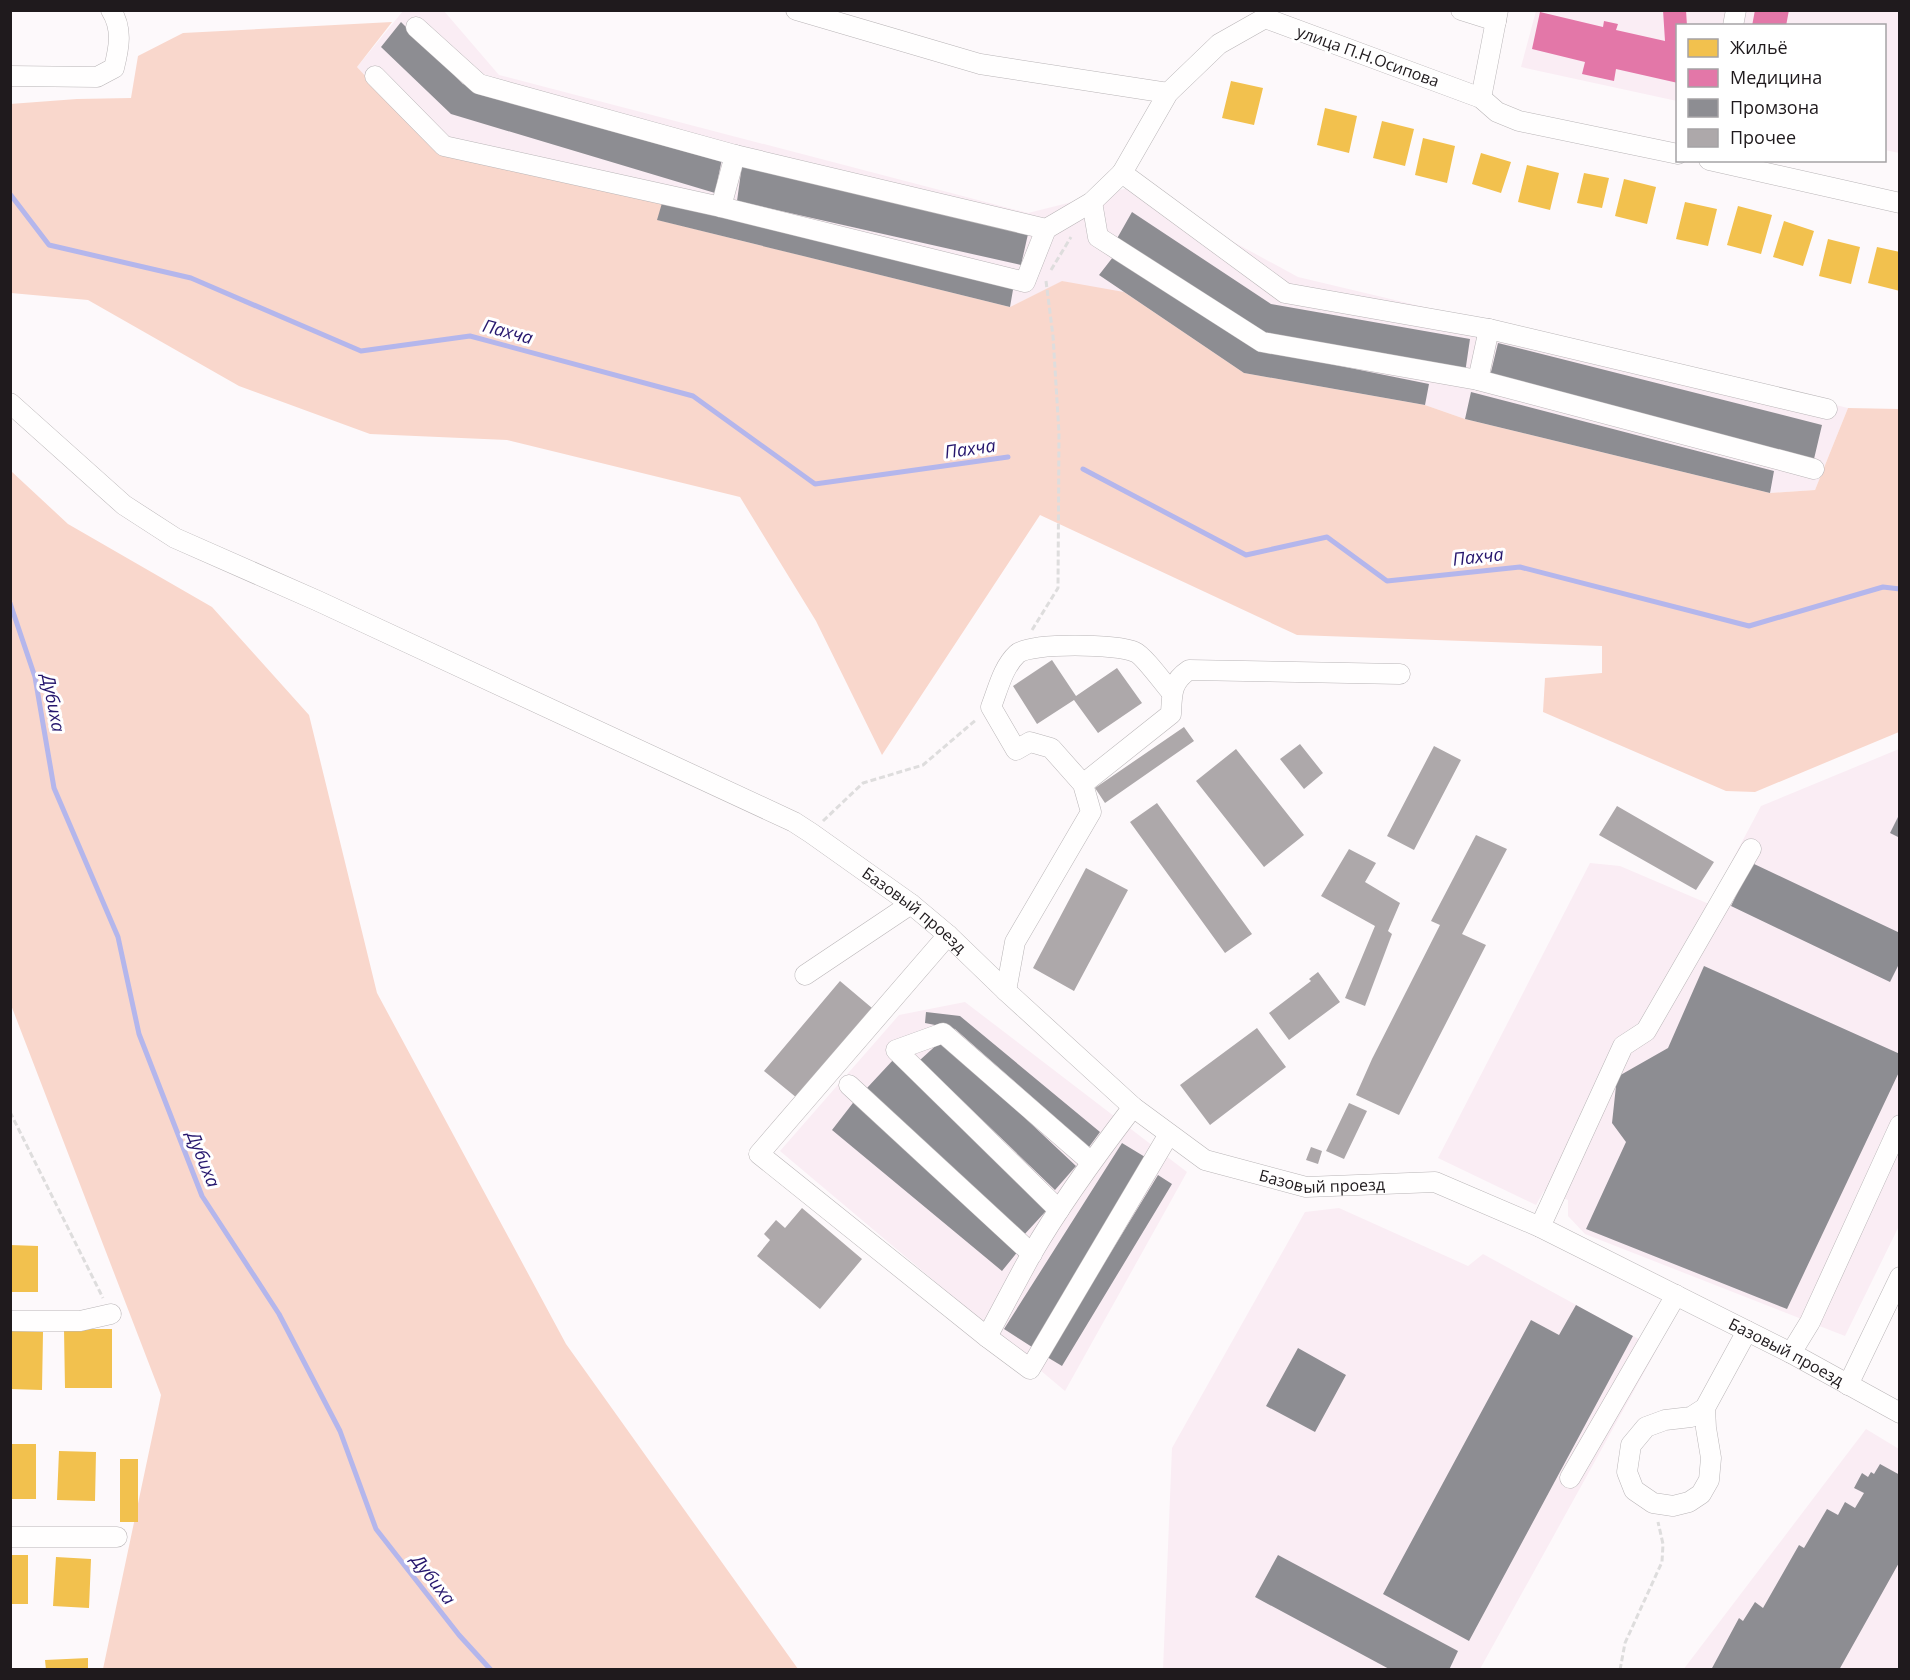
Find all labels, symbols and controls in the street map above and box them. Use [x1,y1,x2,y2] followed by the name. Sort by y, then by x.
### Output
[1294,20,1442,92] street label: улица П.Н.Осипова
[1676,24,1886,162] legend
[1730,35,1788,59] text: Жильё
[1730,65,1822,89] text: Медицина
[1730,95,1819,119] text: Промзона
[1730,125,1796,149] text: Прочее
[480,313,536,349] water label: Пахча
[943,433,997,463] water label: Пахча
[1451,541,1505,571] water label: Пахча
[36,670,71,734] water label: Дубиха
[858,862,971,958] street label: Базовый проезд
[181,1125,226,1191] water label: Дубиха
[1257,1164,1385,1198] street label: Базовый проезд
[1725,1313,1848,1391] street label: Базовый проезд
[405,1547,461,1609] water label: Дубиха

